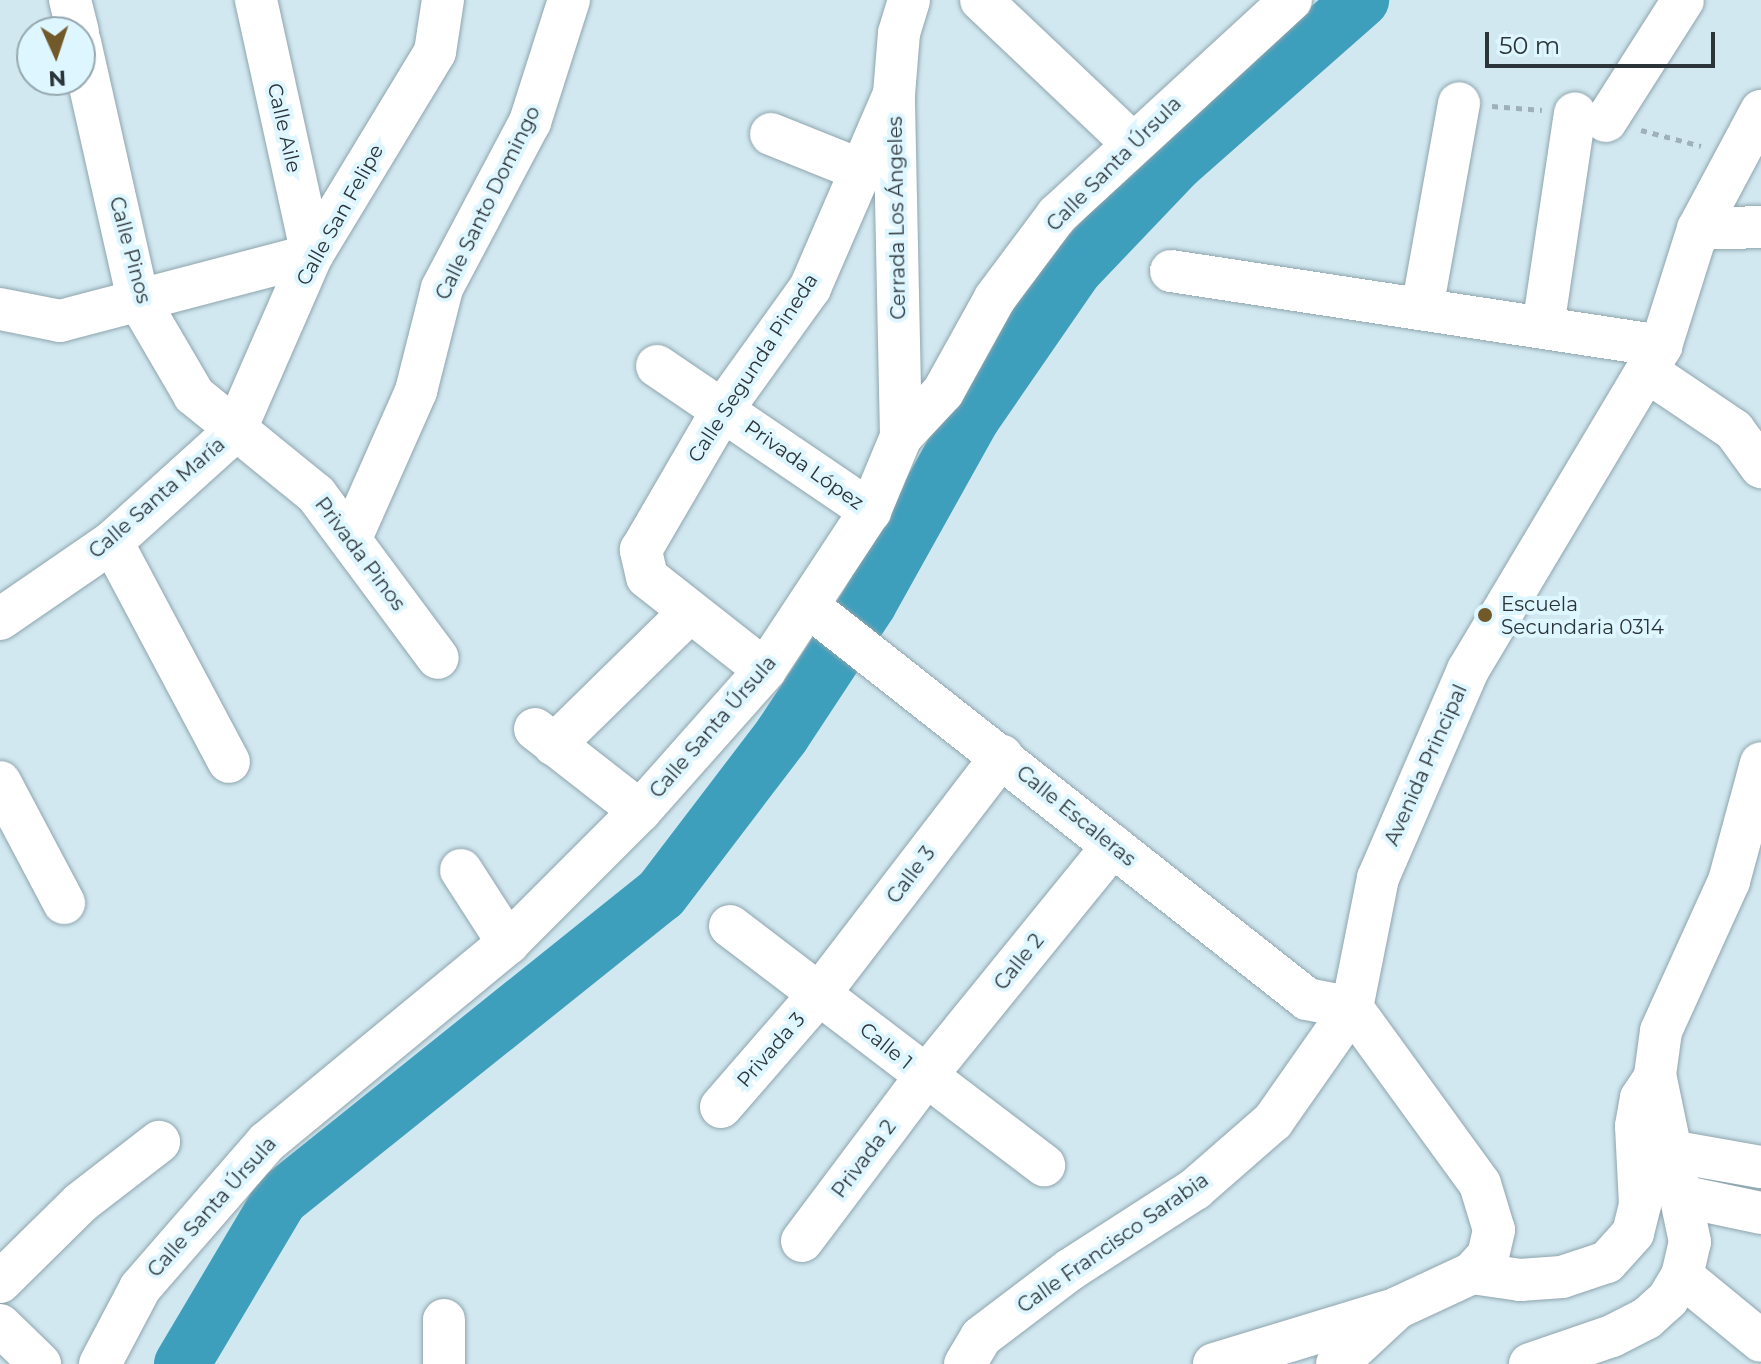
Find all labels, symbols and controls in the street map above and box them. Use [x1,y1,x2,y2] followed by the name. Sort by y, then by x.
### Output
[16,16,96,96] north arrow
[1489,16,1719,66] scale bar
[1499,31,1560,60] text: 50 m
[48,65,67,92] text: N
[262,81,306,175] street label: Calle Aile
[1042,92,1186,236] street label: Calle Santa Úrsula
[431,102,545,304] street label: Calle Santo Domingo
[883,116,911,320] street label: Cerrada Los Ángeles
[291,140,389,290] street label: Calle San Felipe
[104,194,156,306] street label: Calle Pinos
[683,269,823,467] street label: Calle Segunda Pineda
[740,415,868,515] street label: Privada López
[84,432,230,564] street label: Calle Santa María
[310,493,410,615] street label: Privada Pinos
[1501,592,1664,639] place label: Escuela Secundaria 0314
[1476,606,1494,624] marker: Escuela Secundaria 0314
[645,651,781,803] street label: Calle Santa Úrsula
[1380,681,1472,849] street label: Avenida Principal
[1012,761,1140,871] street label: Calle Escaleras
[882,842,940,908] street label: Calle 3
[989,929,1049,995] street label: Calle 2
[732,1008,810,1092] street label: Privada 3
[855,1017,917,1075] street label: Calle 1
[827,1115,901,1203] street label: Privada 2
[143,1132,281,1282] street label: Calle Santa Úrsula
[1013,1168,1213,1318] street label: Calle Francisco Sarabia

